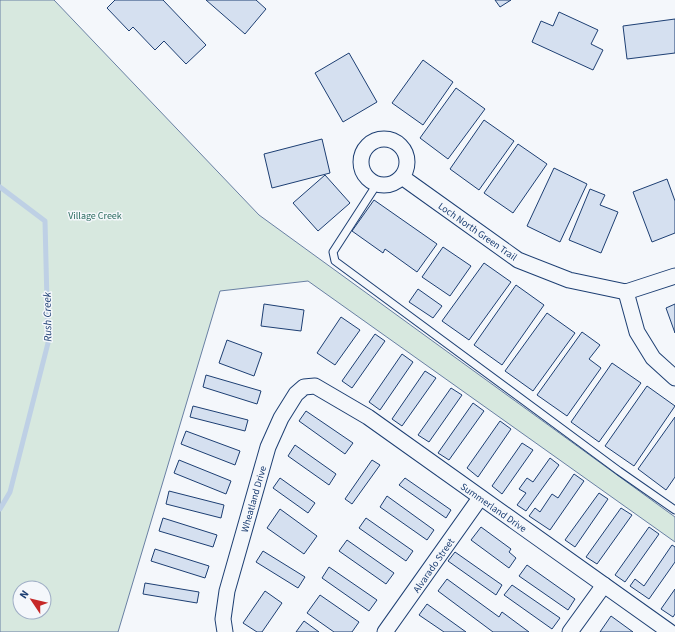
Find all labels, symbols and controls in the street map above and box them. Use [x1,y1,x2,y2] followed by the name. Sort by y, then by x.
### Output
[435,199,520,265] street label: Loch North Green Trail
[68,209,122,223] park label: Village Creek
[40,291,55,342] water label: Rush Creek
[238,464,270,534] street label: Wheatland Drive
[457,480,529,536] street label: Summerland Drive
[410,535,458,596] street label: Alvarado Street
[12,580,52,620] north arrow
[16,587,32,602] text: N

